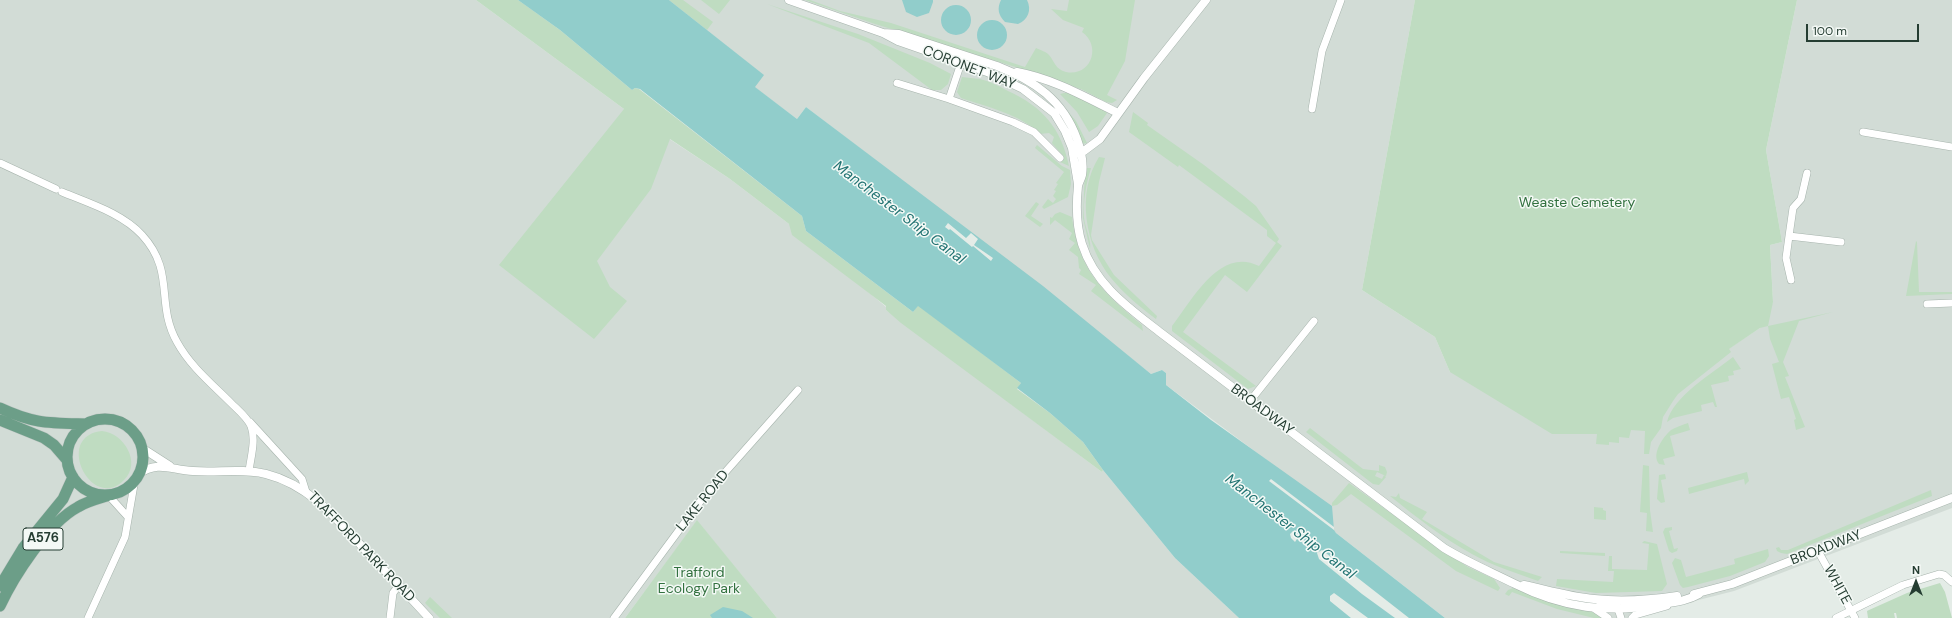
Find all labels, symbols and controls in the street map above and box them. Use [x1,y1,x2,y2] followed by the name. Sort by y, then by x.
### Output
[1808,16,1921,42] scale bar
[1813,23,1847,39] text: 100 m
[920,43,1018,93] street label: CORONET WAY
[830,158,968,268] water label: Manchester Ship Canal
[1519,195,1635,211] park label: Weaste Cemetery
[1227,381,1297,439] street label: BROADWAY
[673,467,733,535] street label: LAKE ROAD
[1221,471,1359,583] water label: Manchester Ship Canal
[304,488,418,606] street label: TRAFFORD PARK ROAD
[1788,527,1864,569] street label: BROADWAY
[23,528,63,550] road number: A576
[1820,562,1854,608] street label: WHITE
[1896,562,1936,602] north arrow
[1912,563,1920,577] text: N
[658,565,740,598] park label: Trafford Ecology Park

